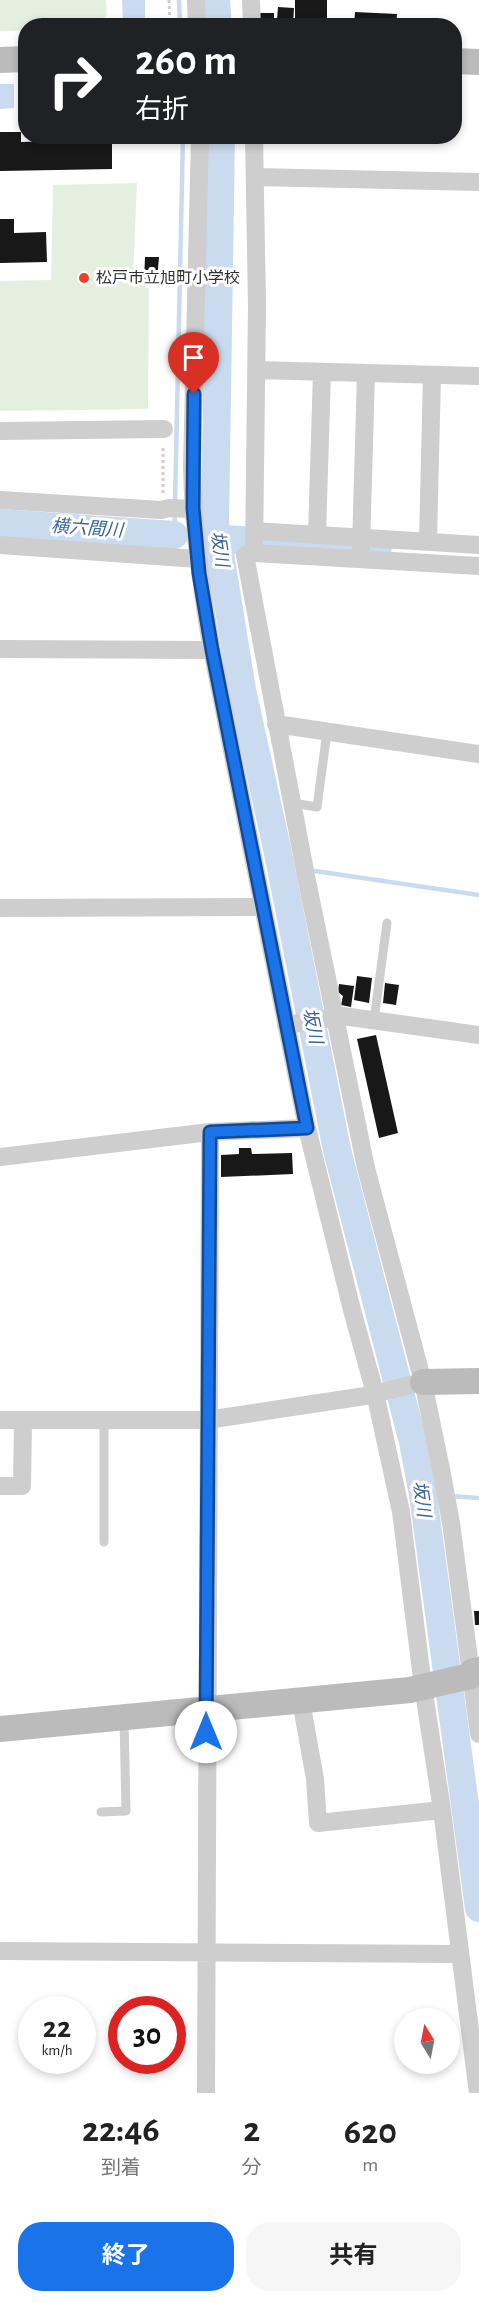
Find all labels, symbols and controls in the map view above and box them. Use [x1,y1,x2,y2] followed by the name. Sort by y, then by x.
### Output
[135,40,237,82] text: 260 m
[36,42,114,120] icon: right
[135,96,189,123] text: 右折
[96,269,240,286] place label: 松戸市立旭町小学校
[77,271,91,285] marker: 松戸市立旭町小学校
[168,332,219,394] pin
[177,341,210,374] icon: arrive
[50,516,126,541] water label: 横六間川
[207,530,233,570] water label: 坂川
[299,1006,327,1047] water label: 坂川
[410,1480,435,1520] water label: 坂川
[174,1700,238,1764] position arrow
[108,1996,186,2074] speed limit sign: 30
[394,2008,460,2074] north arrow
[394,2008,460,2074] map controls
[43,2013,71,2043] text: 22
[42,2043,72,2058] text: km/h
[82,2112,160,2148] text: 22:46
[243,2112,260,2148] text: 2
[344,2114,397,2150] text: 620
[362,2155,378,2175] text: m
[101,2158,141,2178] text: 到着
[242,2158,262,2178] text: 分
[18,2222,234,2291] button: 終了
[246,2222,461,2291] button: 共有

